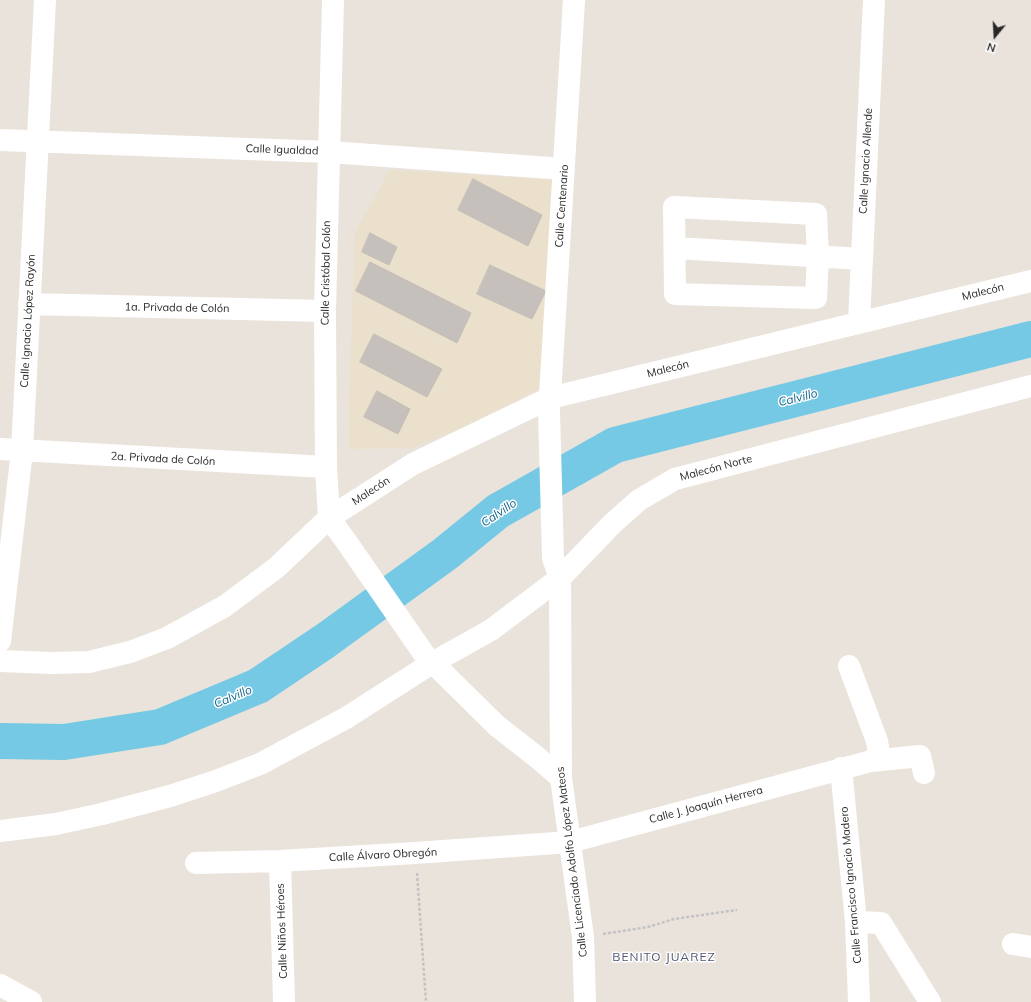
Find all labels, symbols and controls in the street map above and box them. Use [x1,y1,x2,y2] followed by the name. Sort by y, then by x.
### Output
[975,16,1015,56] north arrow
[985,39,997,55] text: N
[857,108,875,214] street label: Calle Ignacio Allende
[245,142,319,158] street label: Calle Igualdad
[553,164,571,248] street label: Calle Centenario
[318,220,334,326] street label: Calle Cristóbal Colón
[18,254,38,388] street label: Calle Ignacio López Rayón
[961,280,1005,304] street label: Malecón
[124,300,230,316] street label: 1a. Privada de Colón
[646,357,690,381] street label: Malecón
[777,386,819,410] water label: Calvillo
[110,450,216,468] street label: 2a. Privada de Colón
[678,452,754,484] street label: Malecón Norte
[349,474,393,508] street label: Malecón
[478,496,520,530] water label: Calvillo
[212,683,254,711] water label: Calvillo
[554,766,590,958] street label: Calle Licenciado Adolfo López Mateos
[648,783,764,827] street label: Calle J. Joaquín Herrera
[838,806,864,964] street label: Calle Francisco Ignacio Madero
[328,846,438,864] street label: Calle Álvaro Obregón
[274,883,290,979] street label: Calle Niños Héroes
[612,950,716,964] district label: BENITO JUAREZ

